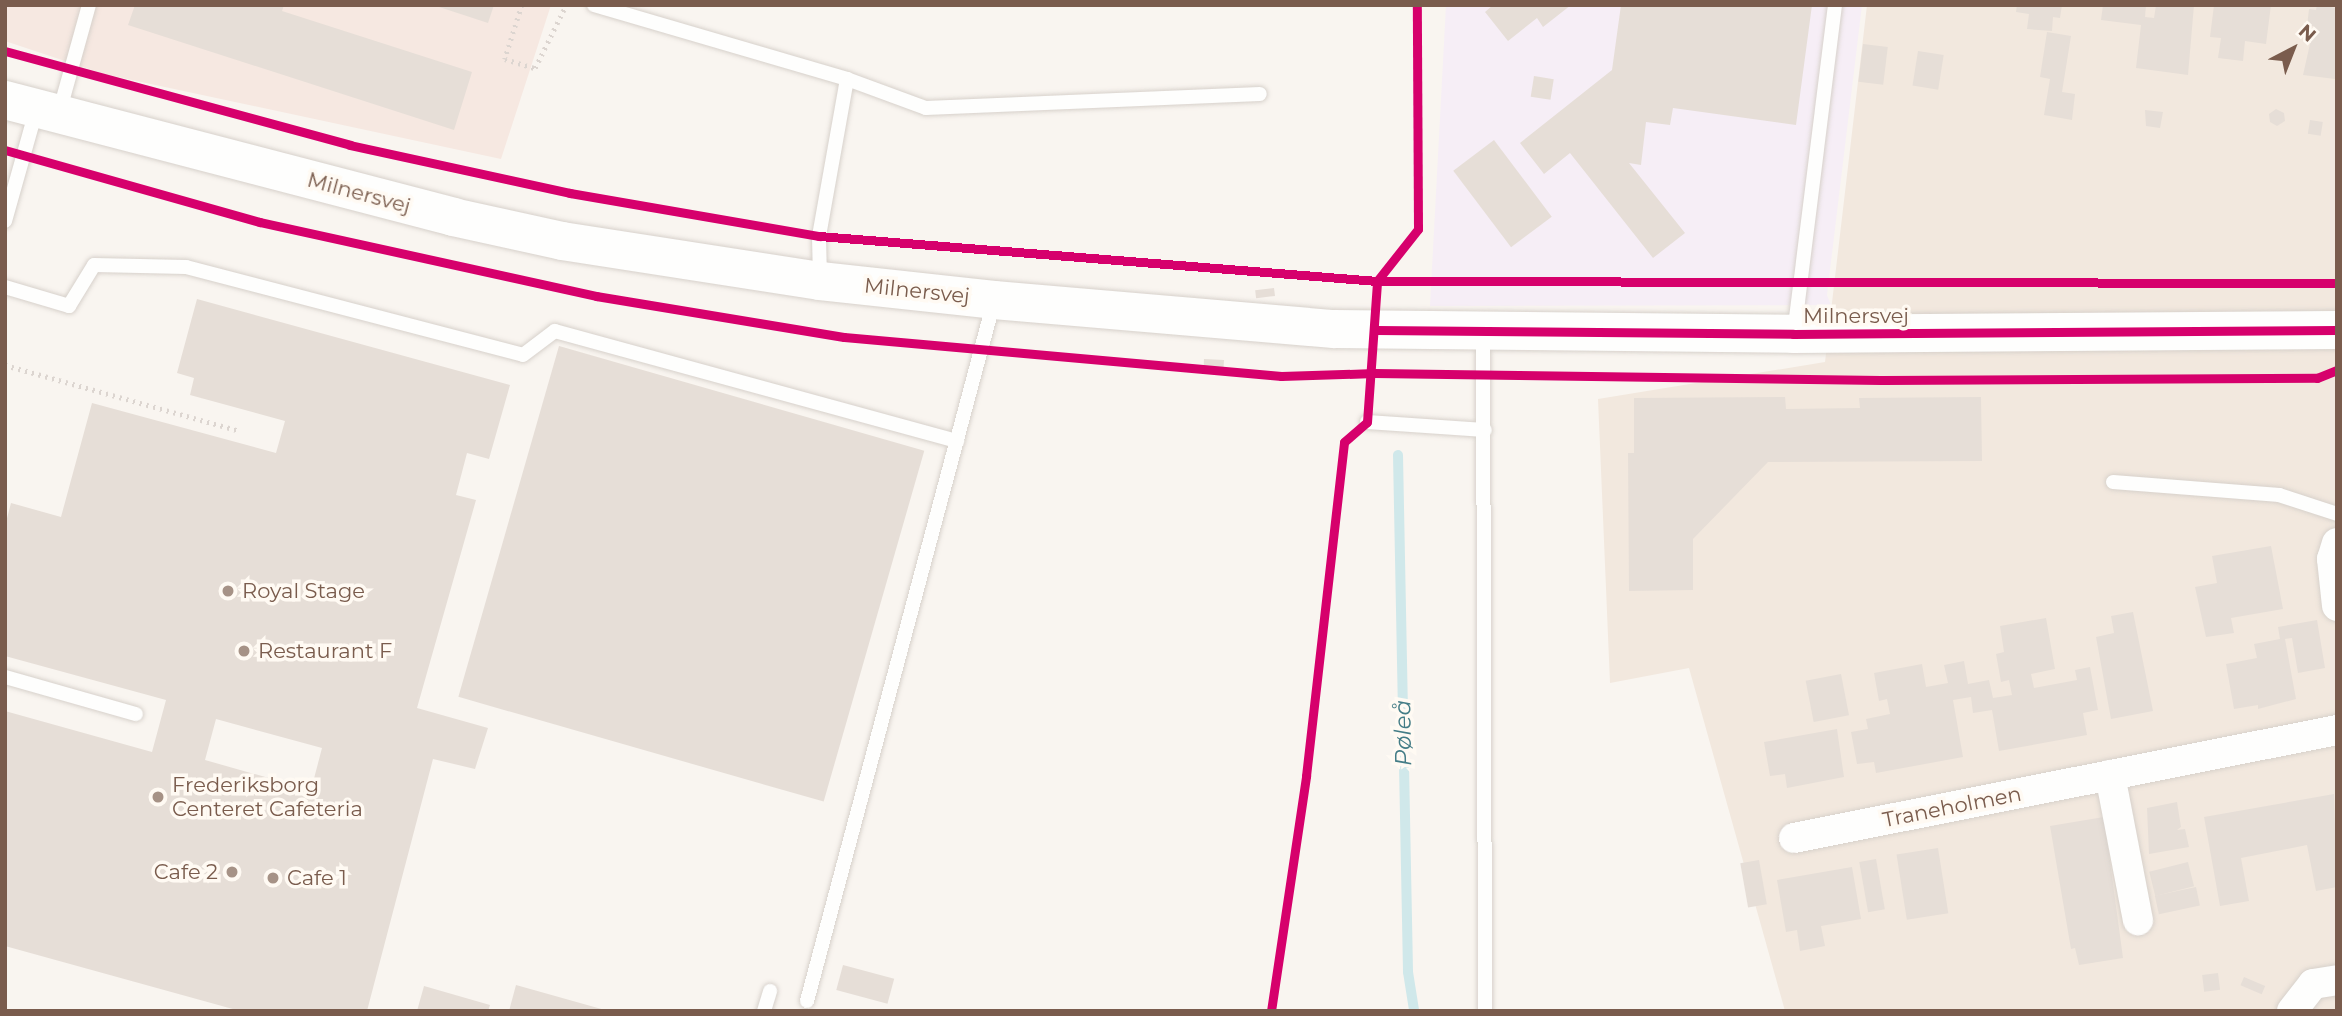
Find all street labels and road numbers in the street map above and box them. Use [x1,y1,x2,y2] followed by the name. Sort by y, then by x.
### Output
[305,167,413,219] street label: Milnersvej
[863,273,971,309] street label: Milnersvej
[1803,303,1909,329] street label: Milnersvej
[1881,781,2023,833] street label: Traneholmen

